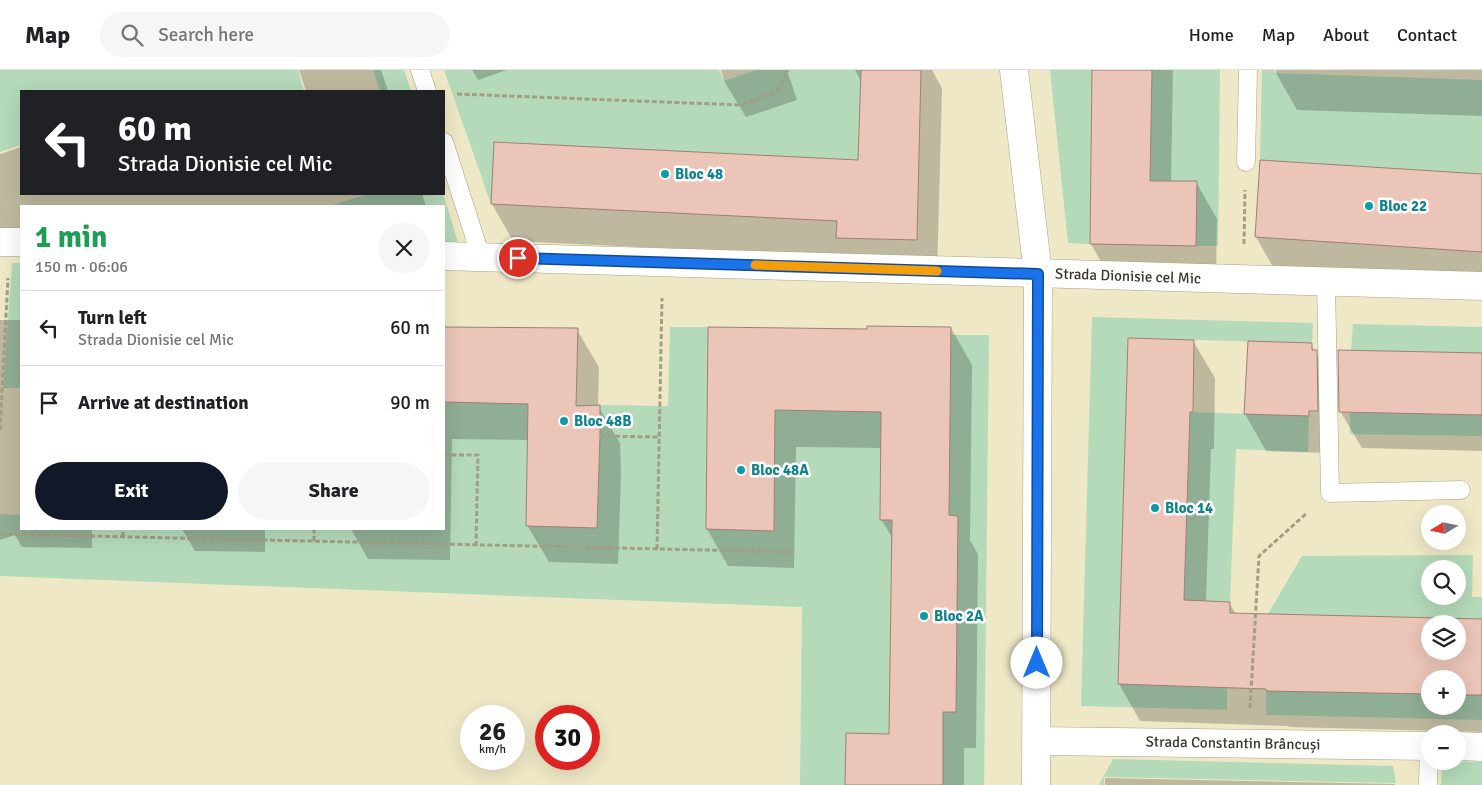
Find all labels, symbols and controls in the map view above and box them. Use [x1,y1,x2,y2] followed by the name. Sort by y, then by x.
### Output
[100,12,450,57] search box
[25,20,70,50] text: Map
[118,21,146,49] icon: search
[158,23,254,47] text: Search here
[1189,24,1234,46] text: Home
[1262,24,1295,46] text: Map
[1323,24,1369,46] text: About
[1397,24,1457,46] text: Contact
[118,107,192,150] text: 60 m
[35,110,100,175] icon: left
[118,150,332,177] text: Strada Dionisie cel Mic
[675,165,723,183] place label: Bloc 48
[659,168,671,180] marker: Bloc 48
[1379,197,1427,215] place label: Bloc 22
[1363,200,1375,212] marker: Bloc 22
[35,219,107,256] text: 1 min
[378,222,430,274] button: close
[497,237,539,279] pin
[504,244,532,272] icon: arrive
[35,257,128,277] text: 150 m · 06:06
[1055,264,1201,288] street label: Strada Dionisie cel Mic
[78,306,147,330] text: Turn left
[35,314,63,342] icon: left
[390,316,430,340] text: 60 m
[78,330,234,350] text: Strada Dionisie cel Mic
[35,389,63,417] icon: arrive
[78,391,249,415] text: Arrive at destination
[390,391,430,415] text: 90 m
[574,412,631,430] place label: Bloc 48B
[558,415,570,427] marker: Bloc 48B
[751,461,809,479] place label: Bloc 48A
[35,462,228,520] button: Exit
[238,462,430,520] button: Share
[735,464,747,476] marker: Bloc 48A
[1165,499,1213,517] place label: Bloc 14
[1149,502,1161,514] marker: Bloc 14
[1421,505,1466,550] north arrow
[1421,505,1466,770] map controls
[1421,560,1466,605] button: search
[934,607,984,625] place label: Bloc 2A
[918,610,930,622] marker: Bloc 2A
[1421,615,1466,660] button: layers
[1010,636,1062,688] position arrow
[1421,670,1466,715] button: +
[535,705,600,770] speed limit sign: 30
[479,716,506,747] text: 26
[1421,725,1466,770] button: −
[1145,732,1321,754] street label: Strada Constantin Brâncuși
[479,742,506,757] text: km/h

